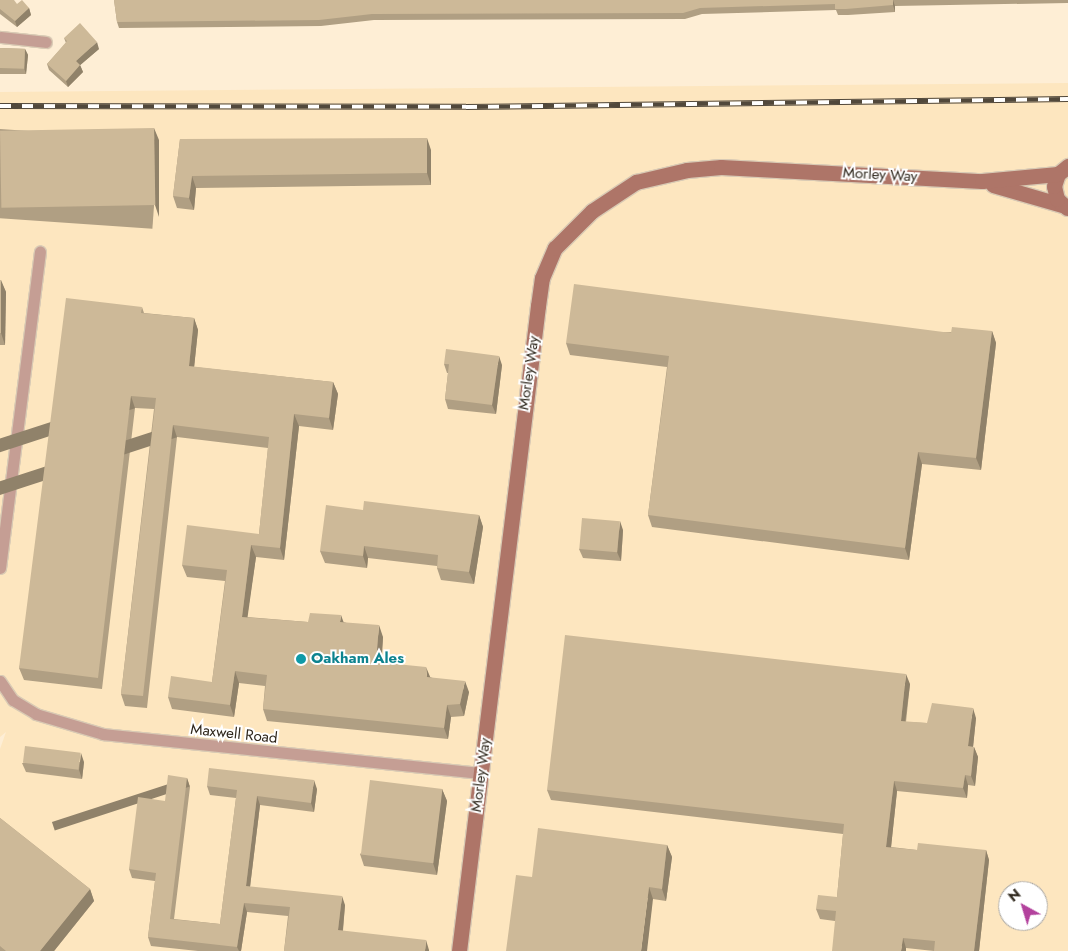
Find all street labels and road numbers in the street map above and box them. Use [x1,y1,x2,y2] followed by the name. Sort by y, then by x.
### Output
[842,164,918,186] street label: Morley Way
[515,335,543,411] street label: Morley Way
[190,720,278,748] street label: Maxwell Road
[468,737,494,813] street label: Morley Way

